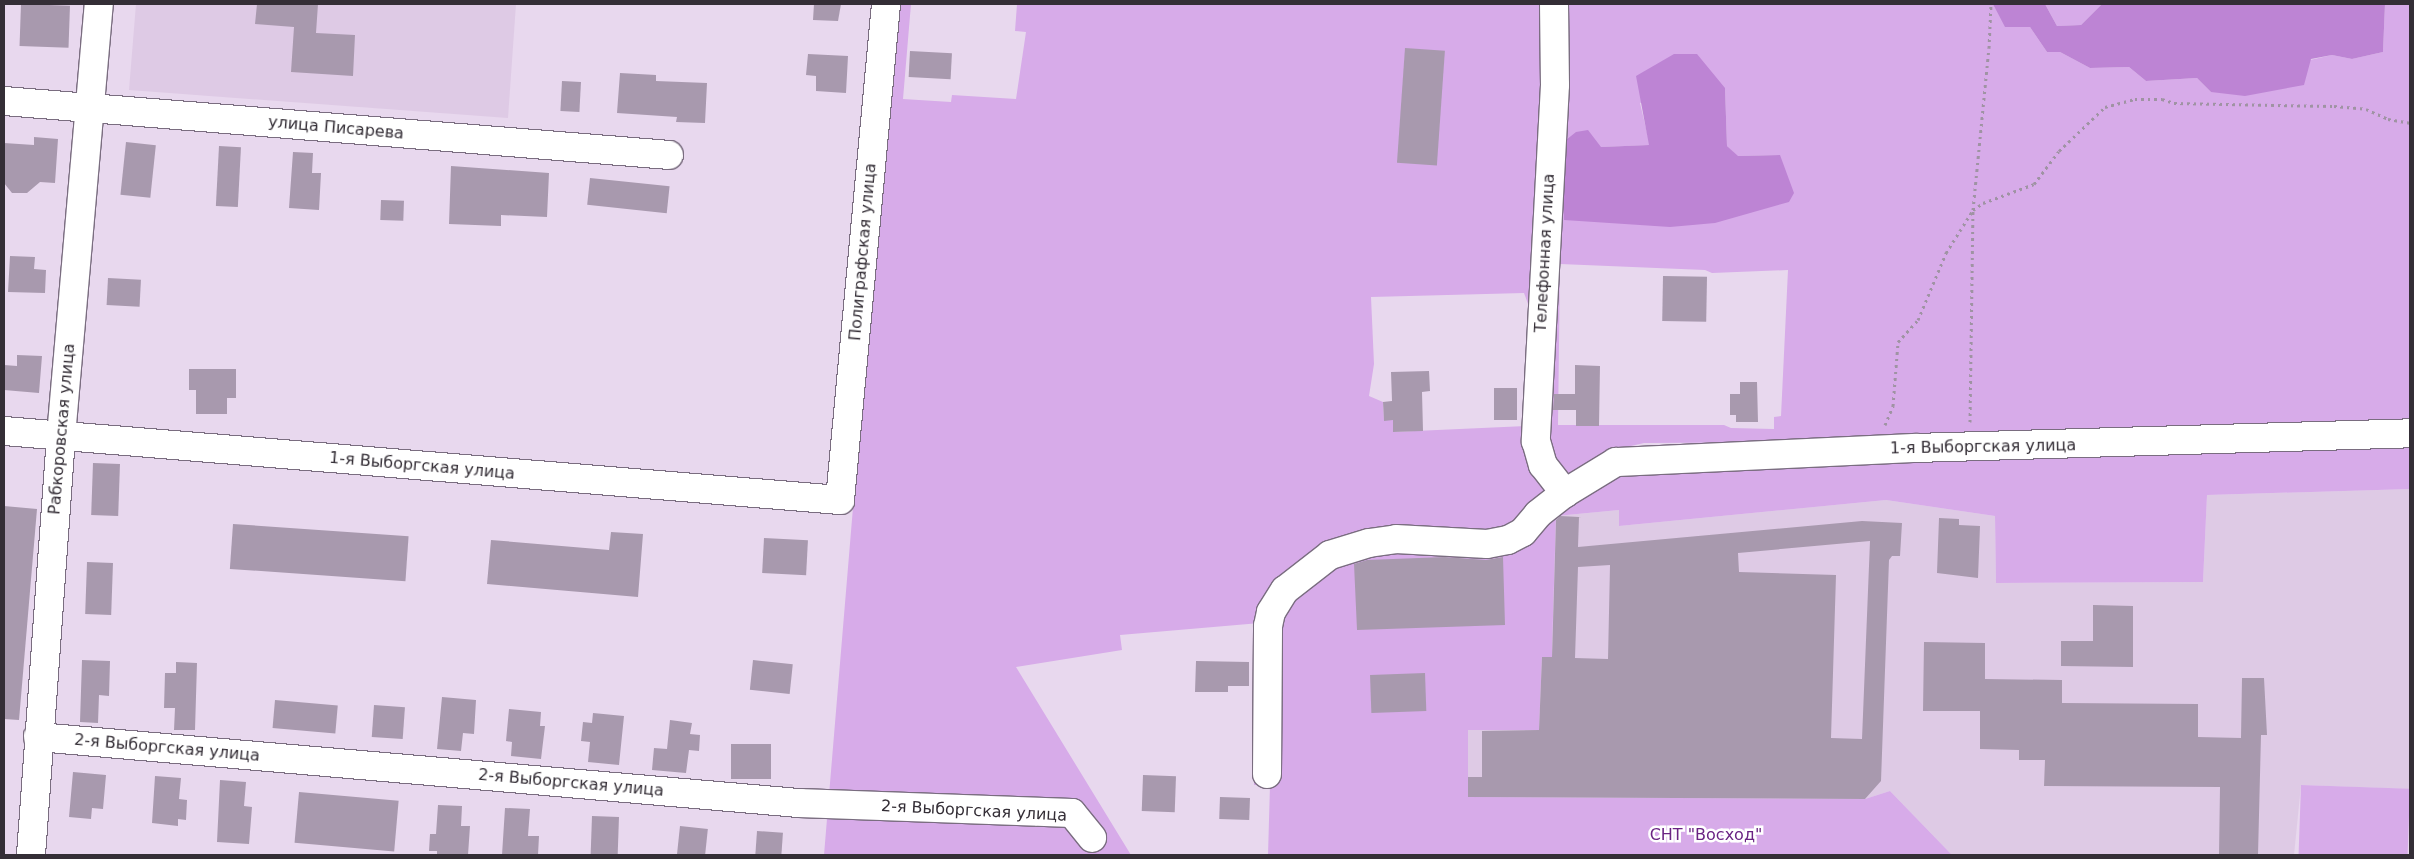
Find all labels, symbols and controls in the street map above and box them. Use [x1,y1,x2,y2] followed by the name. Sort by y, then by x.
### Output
[267,113,405,143] street label: улица Писарева
[846,162,880,342] street label: Полиграфская улица
[1531,173,1559,333] street label: Телефонная улица
[45,343,79,515] street label: Рабкоровская улица
[1890,436,2076,458] street label: 1-я Выборгская улица
[328,448,516,484] street label: 1-я Выборгская улица
[73,730,261,766] street label: 2-я Выборгская улица
[477,765,665,801] street label: 2-я Выборгская улица
[880,797,1068,825] street label: 2-я Выборгская улица
[1650,825,1762,845] park label: СНТ "Восход"

